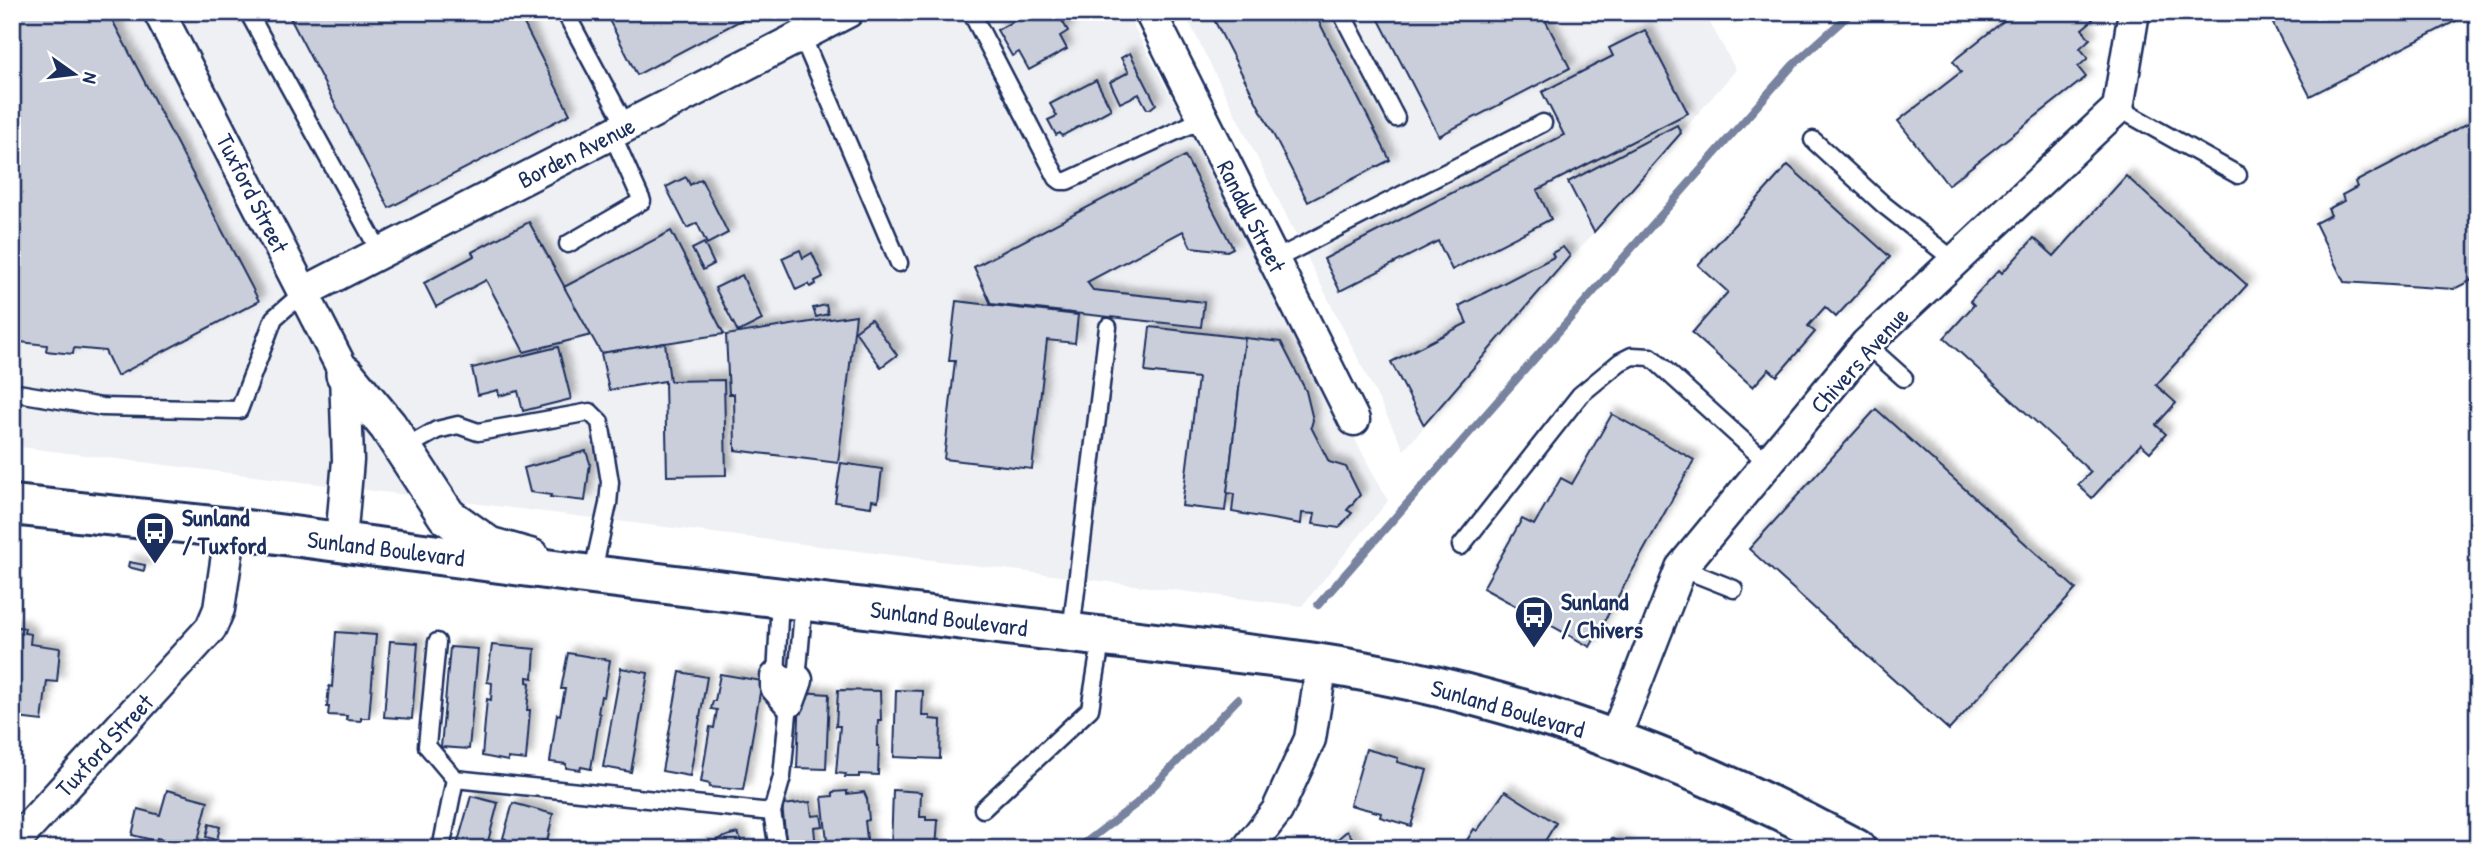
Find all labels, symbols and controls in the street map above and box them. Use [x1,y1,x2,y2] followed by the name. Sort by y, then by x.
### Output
[38,38,108,108] north arrow
[77,70,104,86] text: N
[512,109,640,195] street label: Borden Avenue
[209,128,297,259] street label: Tuxford Street
[1210,155,1294,278] street label: Randall Street
[1803,300,1916,420] street label: Chivers Avenue
[182,501,267,561] place label: Sunland / Tuxford
[134,510,176,565] bus stop icon: Sunland / Tuxford
[306,522,466,574] street label: Sunland Boulevard
[1561,585,1643,645] place label: Sunland / Chivers
[869,592,1029,644] street label: Sunland Boulevard
[1513,594,1555,649] bus stop icon: Sunland / Chivers
[1428,671,1588,745] street label: Sunland Boulevard
[48,686,160,803] street label: Tuxford Street

